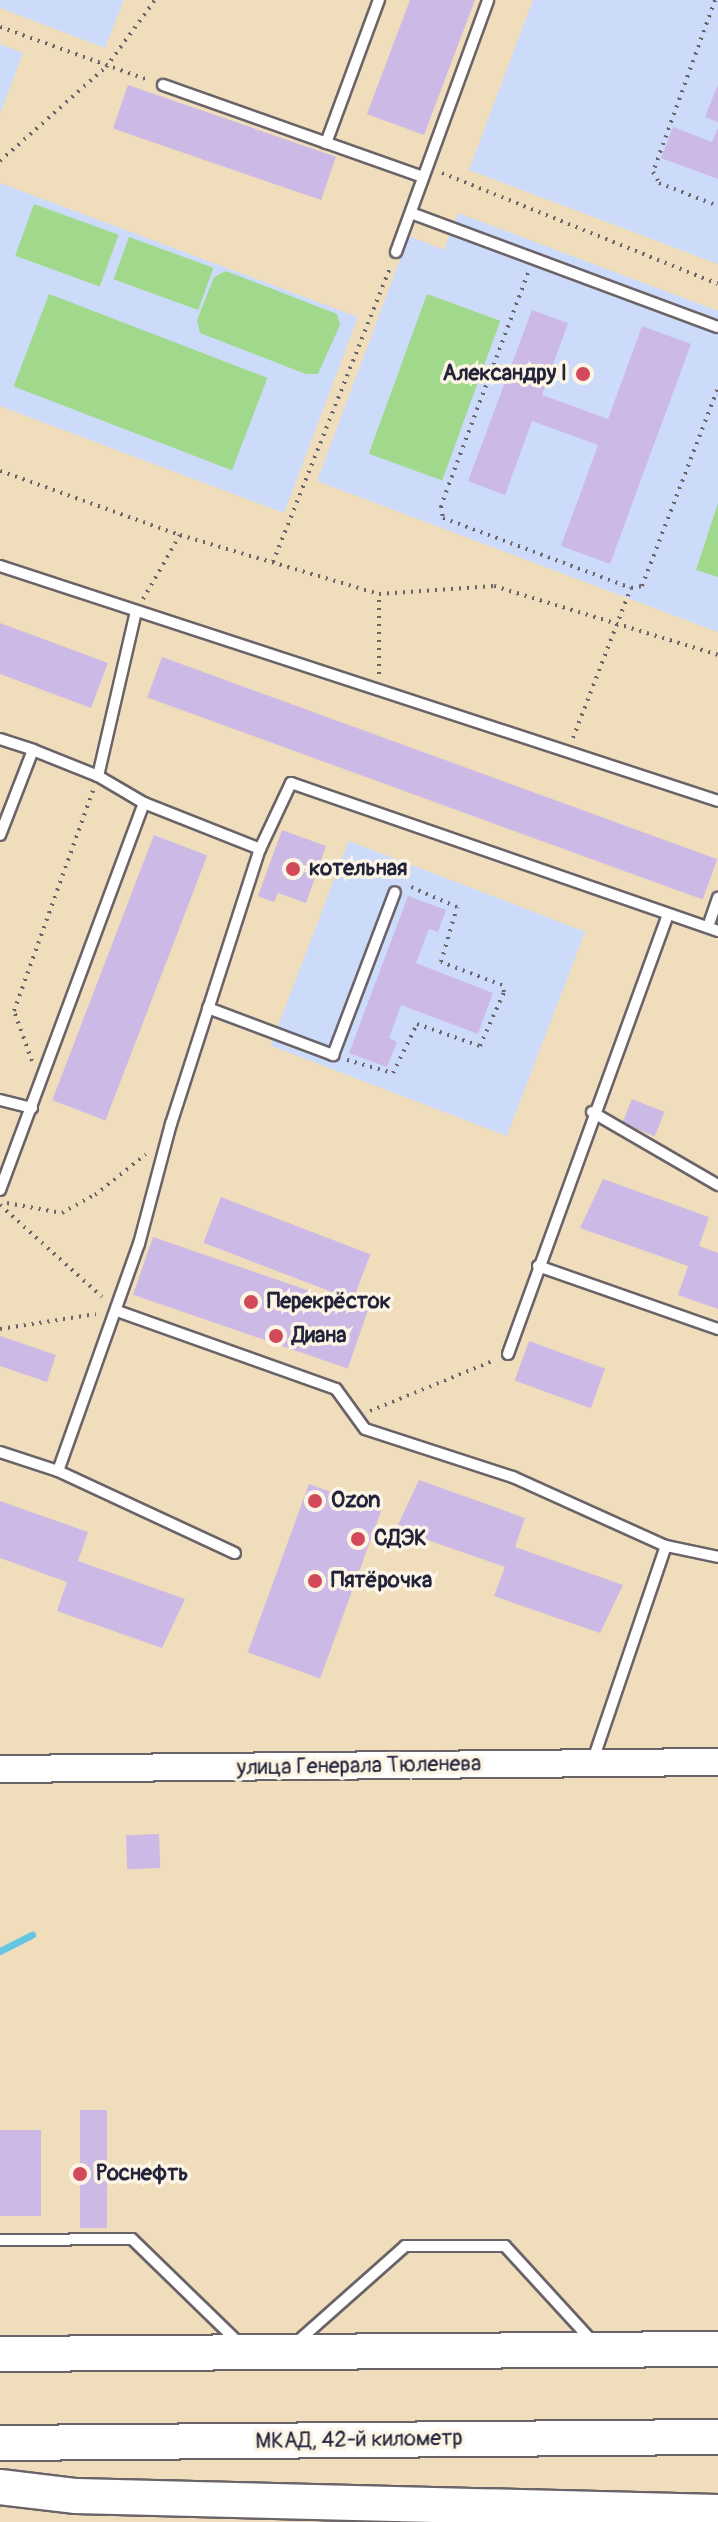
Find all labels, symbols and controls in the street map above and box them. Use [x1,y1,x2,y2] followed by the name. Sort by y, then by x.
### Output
[443,361,567,387] place label: Александру I
[574,365,592,383] marker: Александру I
[309,856,407,882] place label: котельная
[284,860,302,878] marker: котельная
[267,1289,391,1315] place label: Перекрёсток
[242,1293,260,1311] marker: Перекрёсток
[292,1323,346,1349] place label: Диана
[267,1327,285,1345] marker: Диана
[331,1488,380,1514] place label: Ozon
[306,1492,324,1510] marker: Ozon
[374,1526,427,1552] place label: СДЭК
[349,1530,367,1548] marker: СДЭК
[331,1568,432,1594] place label: Пятёрочка
[306,1572,324,1590] marker: Пятёрочка
[236,1751,482,1781] street label: улица Генерала Тюленева
[96,2161,188,2187] place label: Роснефть
[71,2165,89,2183] marker: Роснефть
[255,2425,463,2455] street label: МКАД, 42-й километр

